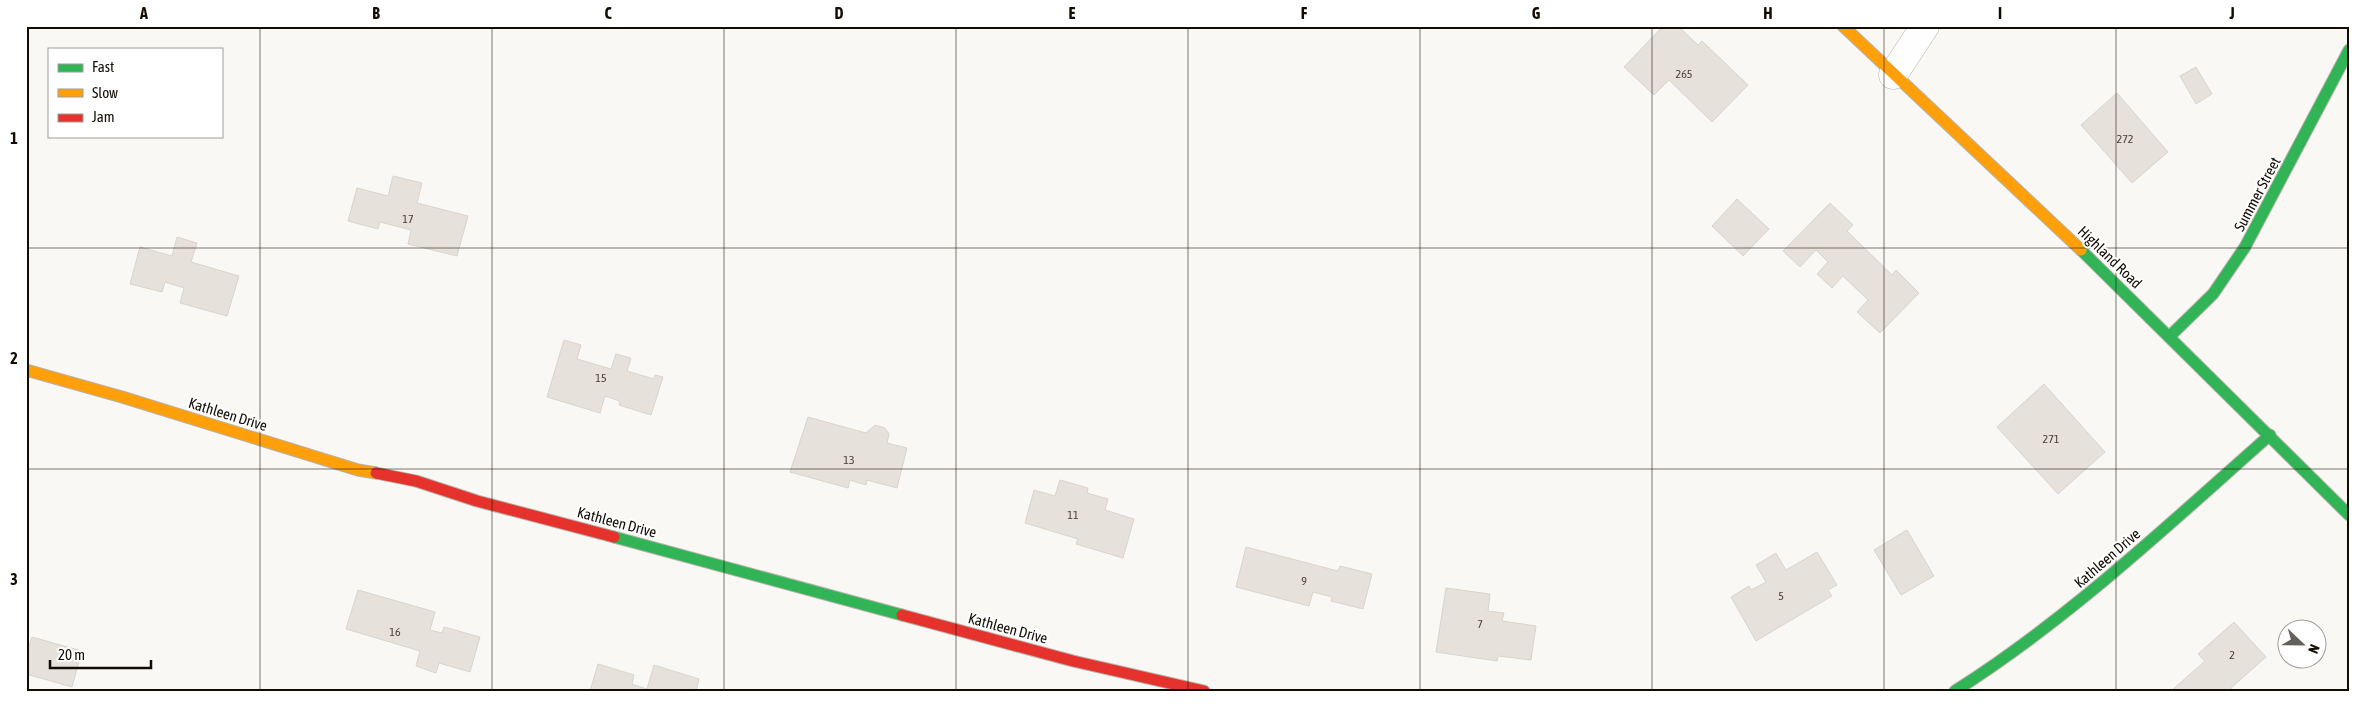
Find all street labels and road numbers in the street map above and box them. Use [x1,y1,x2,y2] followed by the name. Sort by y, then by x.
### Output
[2230,154,2284,234] street label: Summer Street
[2075,222,2145,292] street label: Highland Road
[187,394,270,434] street label: Kathleen Drive
[575,503,659,541] street label: Kathleen Drive
[2071,525,2143,591] street label: Kathleen Drive
[966,609,1050,647] street label: Kathleen Drive

